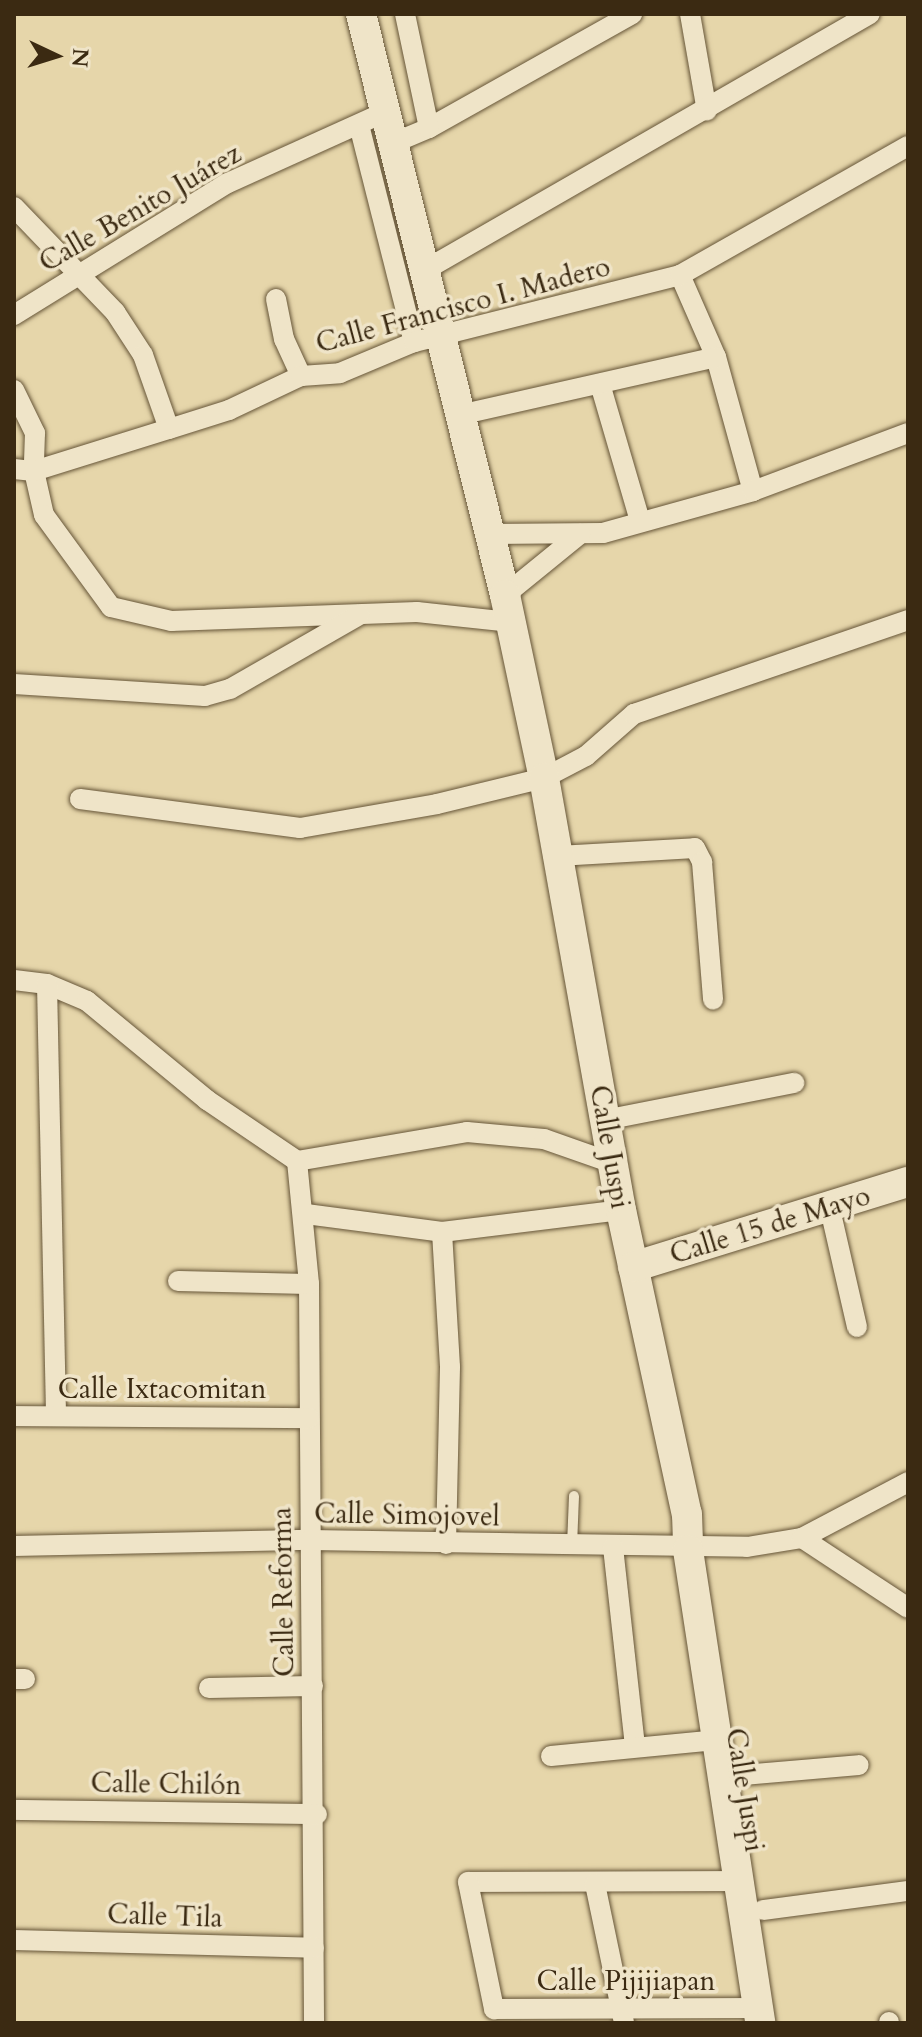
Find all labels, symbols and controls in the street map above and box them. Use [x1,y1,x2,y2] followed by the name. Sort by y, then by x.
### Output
[16,16,96,96] north arrow
[64,47,96,68] text: N
[33,137,247,279] street label: Calle Benito Juárez
[312,250,614,360] street label: Calle Francisco I. Madero
[583,1083,637,1211] street label: Calle Juspi
[666,1179,874,1271] street label: Calle 15 de Mayo
[58,1372,266,1406] street label: Calle Ixtacomitan
[314,1497,500,1533] street label: Calle Simojovel
[265,1507,301,1677] street label: Calle Reforma
[719,1726,771,1854] street label: Calle Juspi
[90,1766,242,1802] street label: Calle Chilón
[107,1897,223,1935] street label: Calle Tila
[537,1964,715,1998] street label: Calle Pijijiapan

